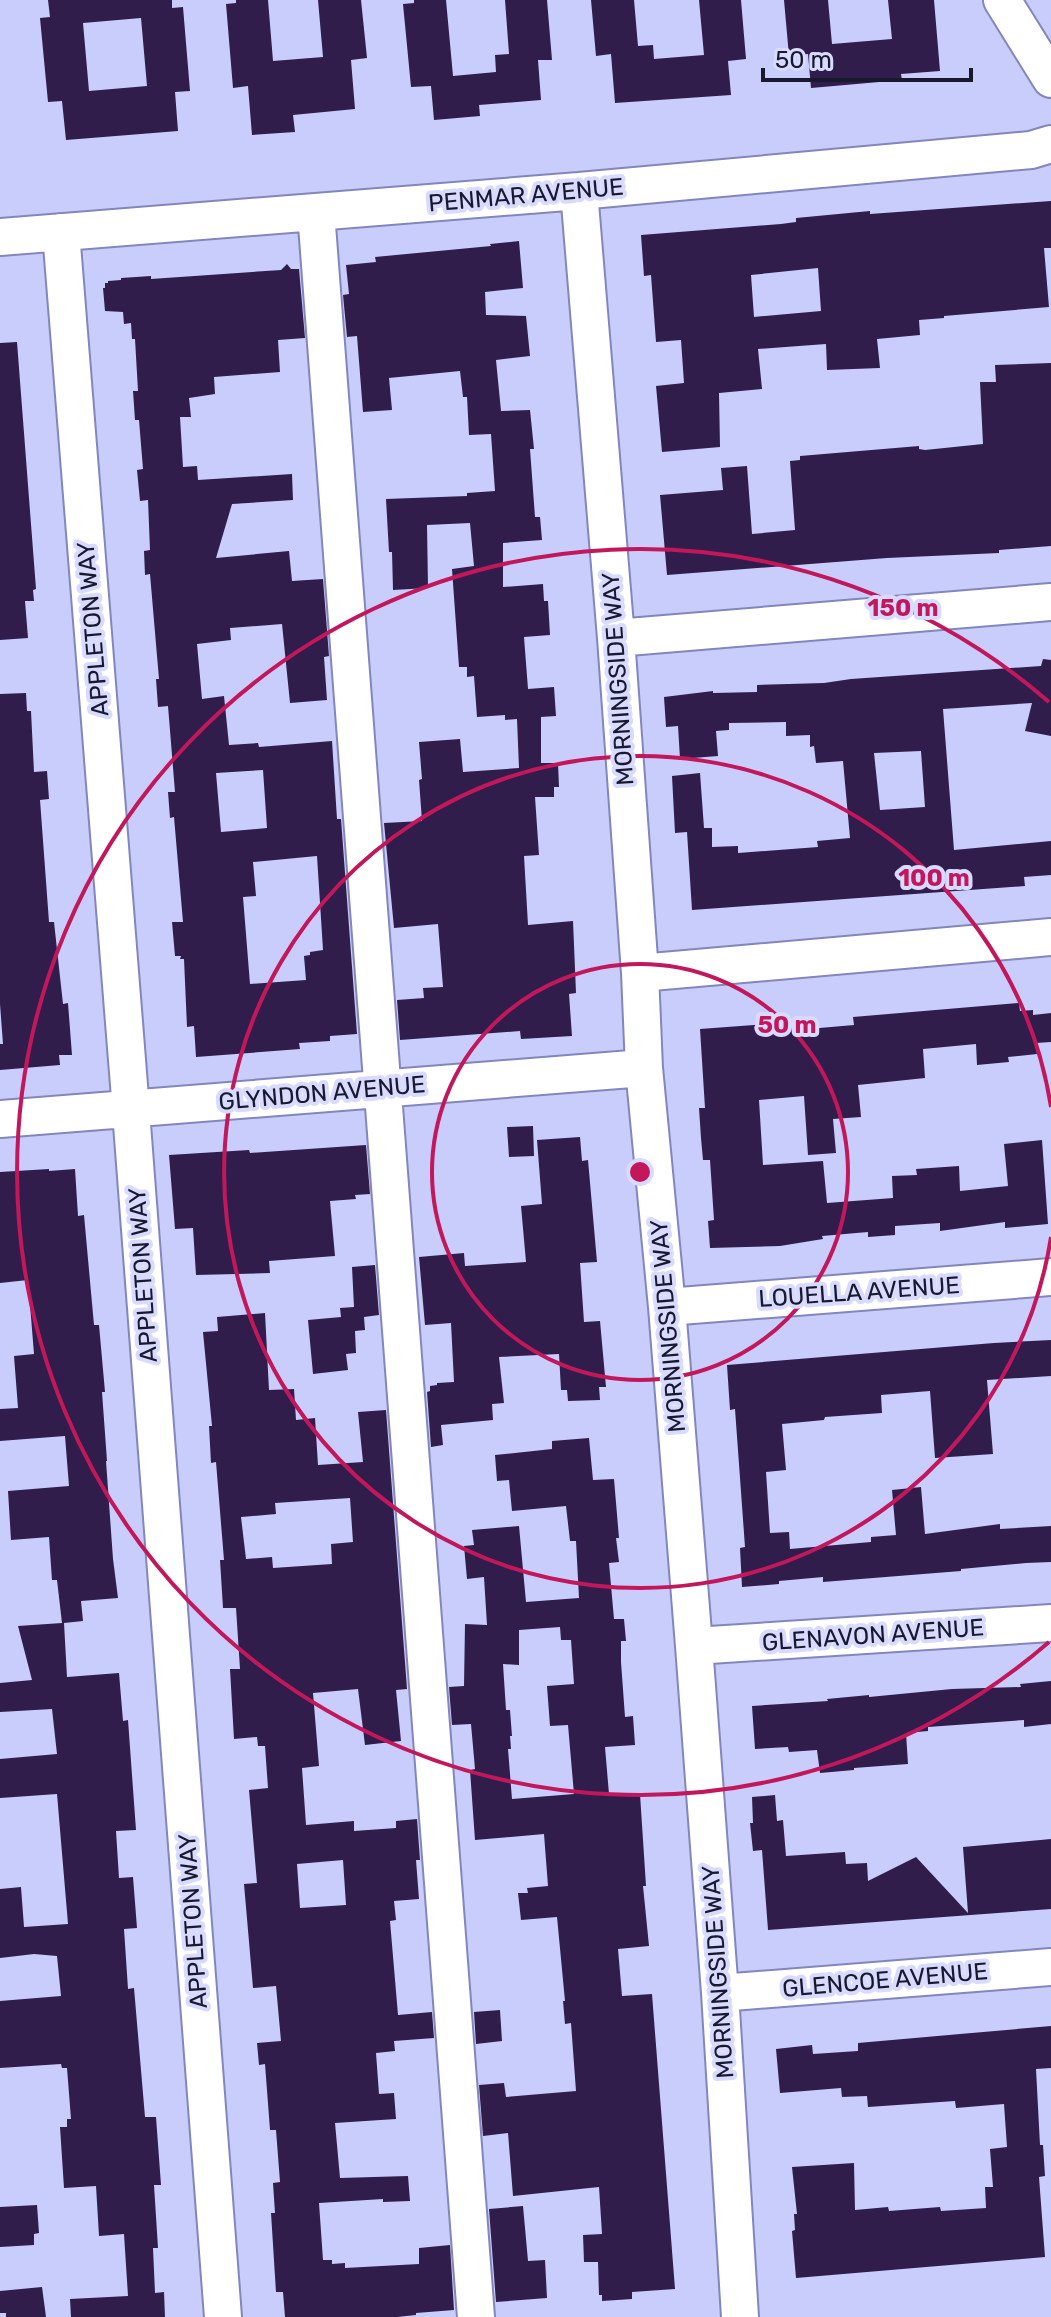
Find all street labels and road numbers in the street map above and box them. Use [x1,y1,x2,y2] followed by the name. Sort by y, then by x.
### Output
[427,173,625,217] street label: PENMAR AVENUE
[71,540,115,718] street label: APPLETON WAY
[597,571,639,787] street label: MORNINGSIDE WAY
[217,1070,427,1116] street label: GLYNDON AVENUE
[123,1187,163,1363] street label: APPLETON WAY
[645,1218,691,1434] street label: MORNINGSIDE WAY
[757,1271,961,1313] street label: LOUELLA AVENUE
[761,1613,985,1657] street label: GLENAVON AVENUE
[173,1833,213,2009] street label: APPLETON WAY
[697,1864,739,2080] street label: MORNINGSIDE WAY
[781,1957,989,2003] street label: GLENCOE AVENUE

